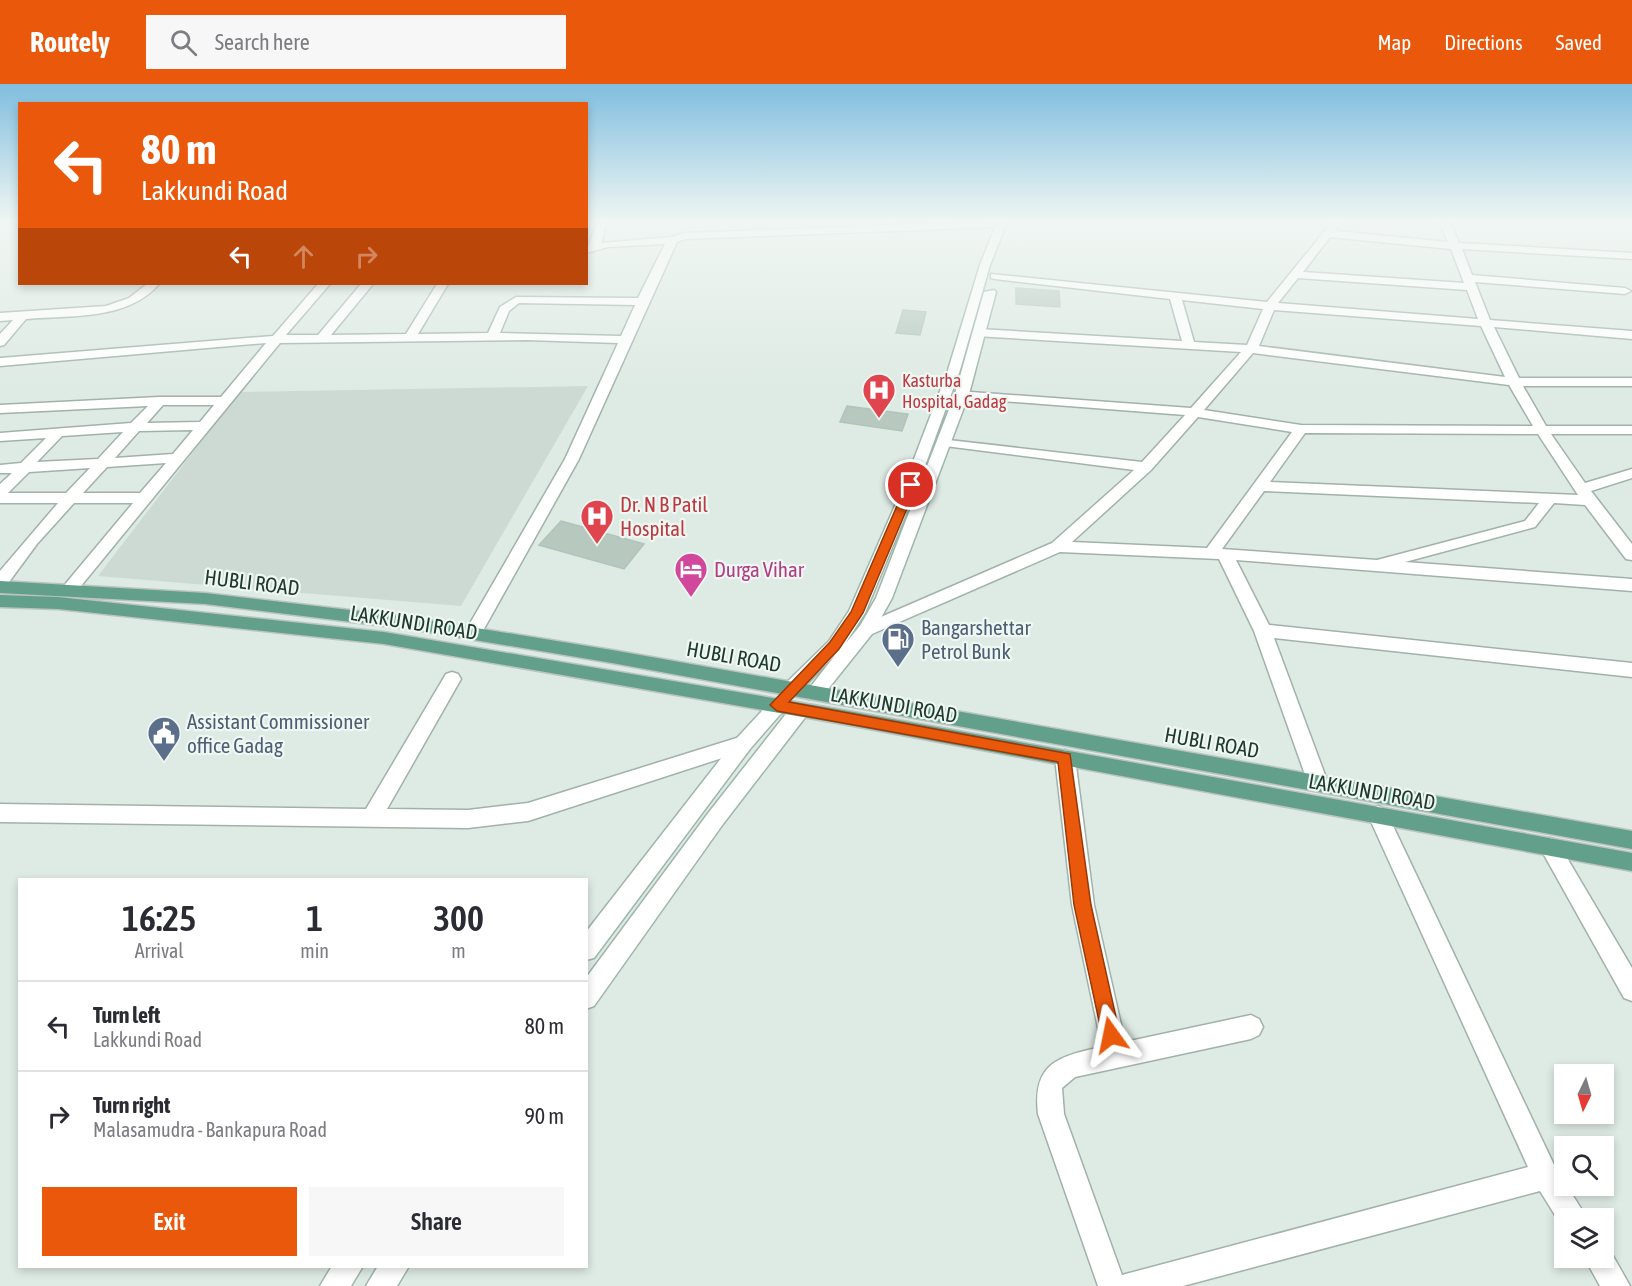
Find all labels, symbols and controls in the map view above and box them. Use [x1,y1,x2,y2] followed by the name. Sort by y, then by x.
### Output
[146,15,566,69] search box
[30,26,110,58] text: Routely
[167,26,200,59] icon: search
[215,29,310,55] text: Search here
[1377,30,1411,54] text: Map
[1444,30,1523,54] text: Directions
[1556,30,1602,54] text: Saved
[141,125,216,173] text: 80 m
[42,126,120,204] icon: left
[141,175,288,206] text: Lakkundi Road
[224,240,257,273] icon: left
[287,240,320,273] icon: ahead
[350,240,383,273] icon: right
[902,370,1007,412] place label: Kasturba Hospital, Gadag
[861,372,897,419] hospital icon: Kasturba Hospital, Gadag
[885,459,936,510] pin
[894,468,927,501] icon: arrive
[620,492,708,540] place label: Dr. N B Patil Hospital
[579,498,615,545] hospital icon: Dr. N B Patil Hospital
[673,551,709,598] hotel icon: Durga Vihar
[714,557,805,581] place label: Durga Vihar
[203,564,301,600] street label: HUBLI ROAD
[349,600,479,644] street label: LAKKUNDI ROAD
[921,615,1031,663] place label: Bangarshettar Petrol Bunk
[880,621,916,668] fuel station icon: Bangarshettar Petrol Bunk
[685,636,783,676] street label: HUBLI ROAD
[829,681,959,727] street label: LAKKUNDI ROAD
[187,709,370,757] place label: Assistant Commissioner office Gadag
[146,715,182,762] public building icon: Assistant Commissioner office Gadag
[1163,722,1261,762] street label: HUBLI ROAD
[1307,768,1437,814] street label: LAKKUNDI ROAD
[122,897,196,939] text: 16:25
[306,897,323,939] text: 1
[433,897,484,939] text: 300
[135,939,184,962] text: Arrival
[300,939,329,962] text: min
[451,939,466,962] text: m
[93,1002,160,1028] text: Turn left
[1079,1003,1143,1067] position arrow
[42,1010,75,1043] icon: left
[524,1013,564,1039] text: 80 m
[93,1028,202,1051] text: Lakkundi Road
[1554,1064,1614,1124] north arrow
[1554,1064,1614,1268] map controls
[93,1092,170,1118] text: Turn right
[42,1100,75,1133] icon: right
[524,1103,564,1129] text: 90 m
[93,1118,327,1141] text: Malasamudra - Bankapura Road
[1554,1136,1614,1196] button: search
[42,1187,297,1256] button: Exit
[309,1187,564,1256] button: Share
[1554,1208,1614,1268] button: layers

